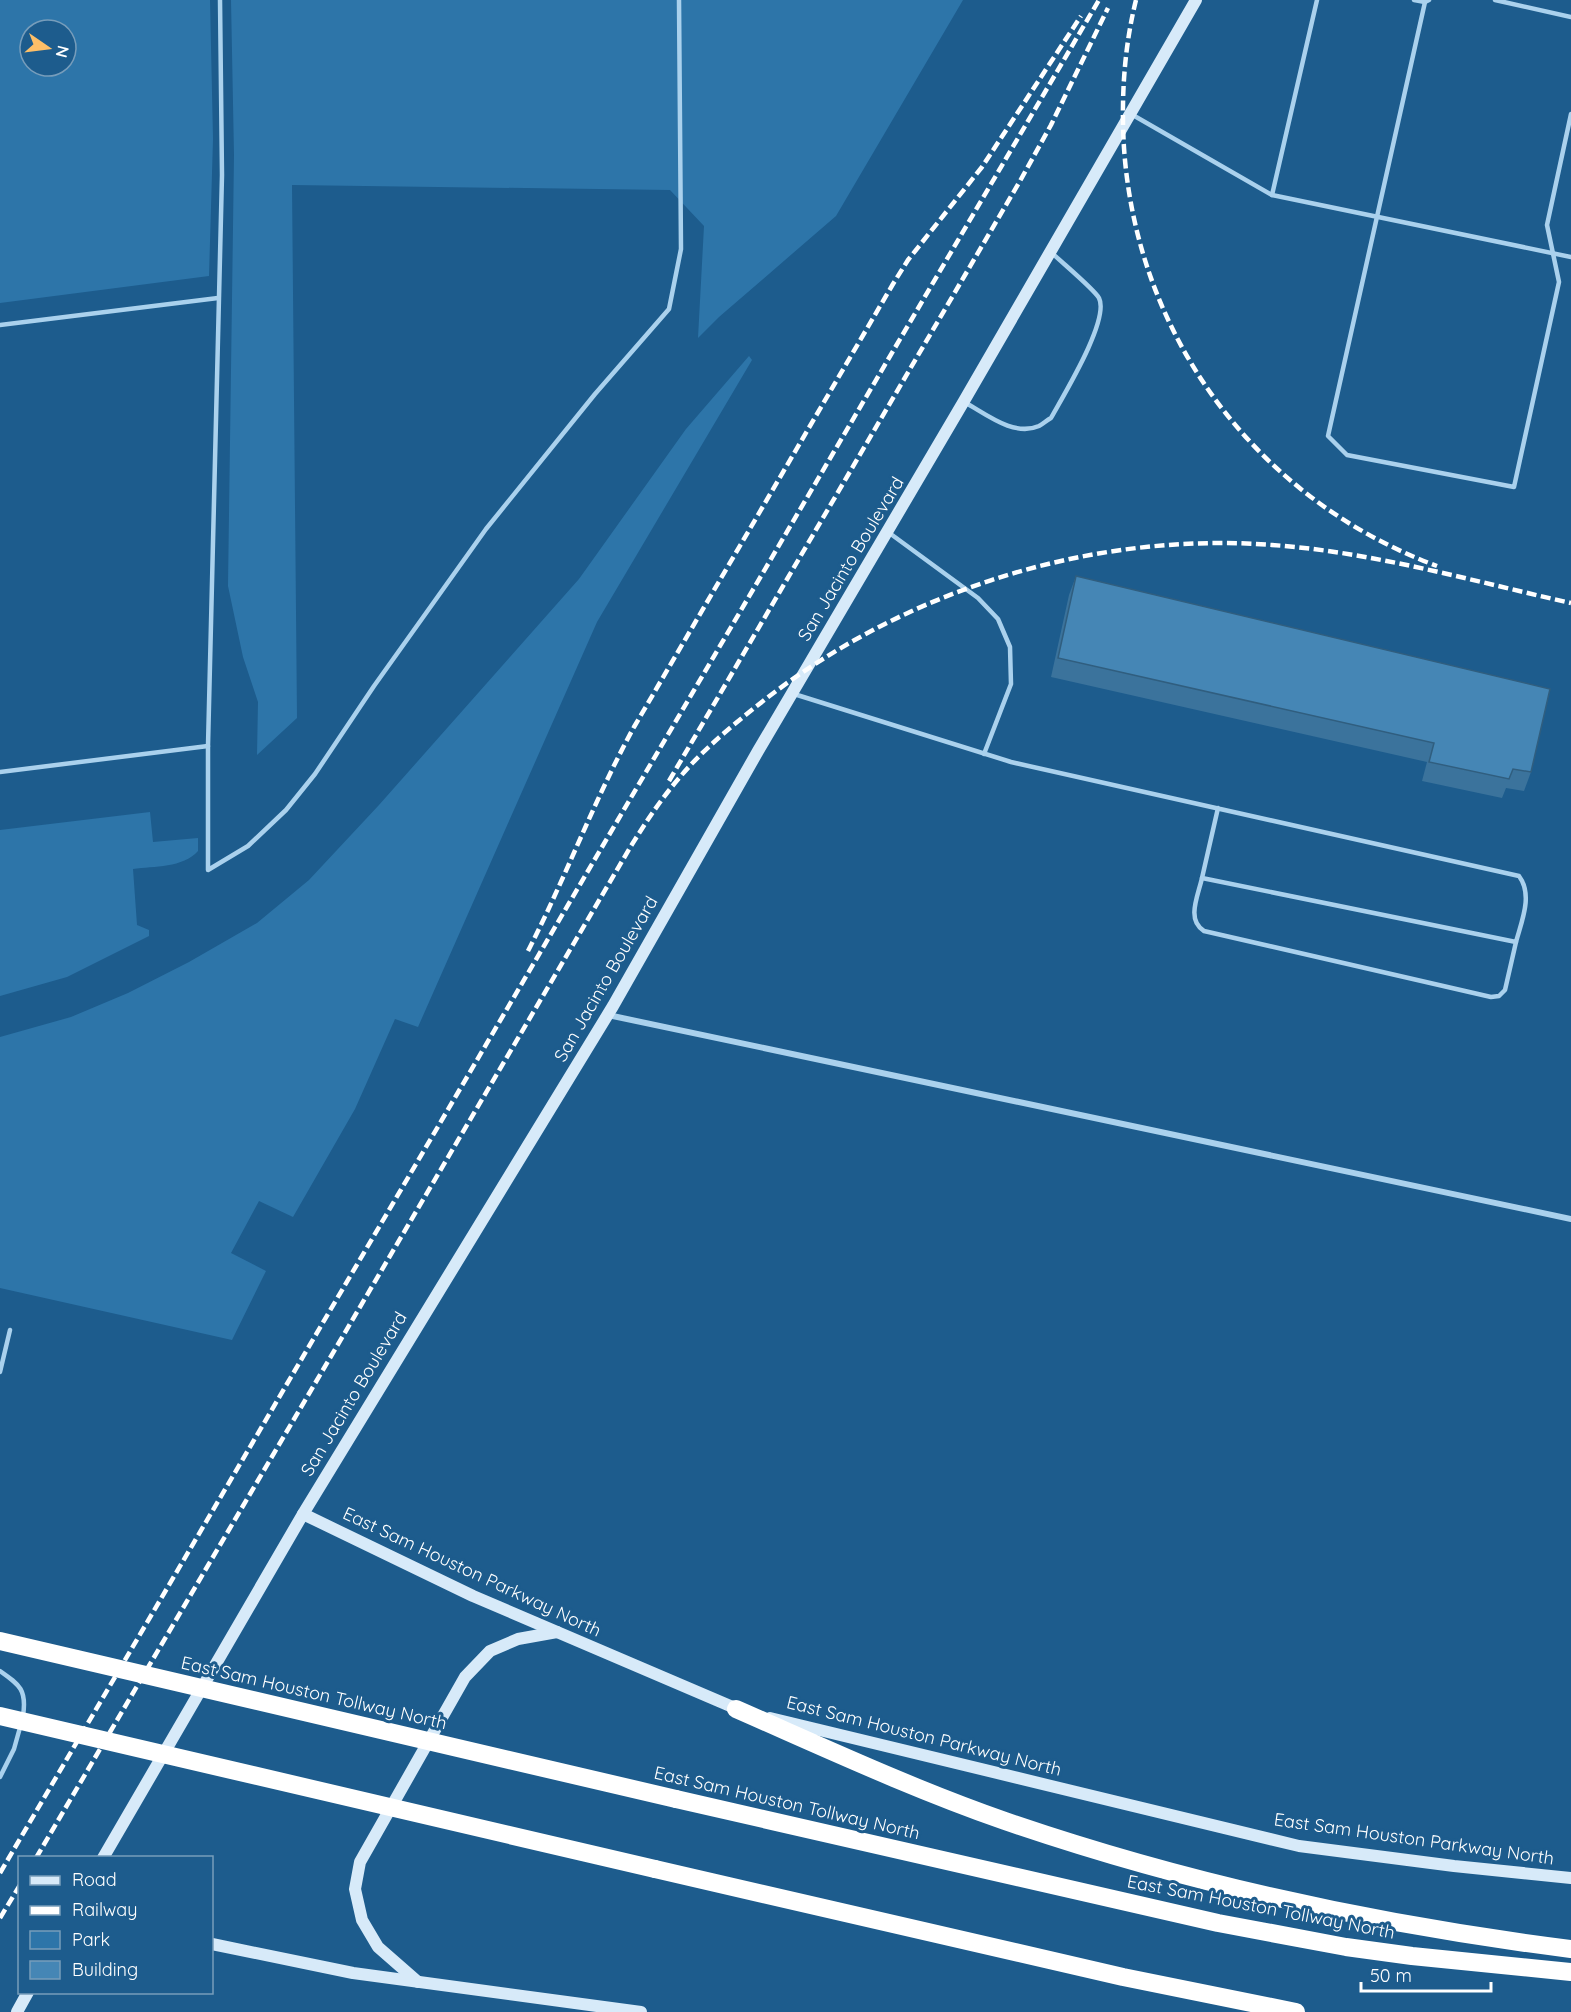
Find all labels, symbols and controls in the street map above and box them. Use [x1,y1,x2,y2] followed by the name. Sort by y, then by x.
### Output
[18,18,78,78] north arrow
[51,44,74,60] text: N
[792,472,909,645] street label: San Jacinto Boulevard
[549,892,662,1066] street label: San Jacinto Boulevard
[295,1307,412,1480] street label: San Jacinto Boulevard
[339,1501,605,1642] street label: East Sam Houston Parkway North
[179,1651,449,1734] street label: East Sam Houston Tollway North
[784,1690,1064,1781] street label: East Sam Houston Parkway North
[652,1761,922,1844] street label: East Sam Houston Tollway North
[1273,1807,1556,1870] street label: East Sam Houston Parkway North
[18,1856,213,1994] legend
[72,1868,117,1891] text: Road
[1125,1869,1397,1944] street label: East Sam Houston Tollway North
[72,1898,138,1921] text: Railway
[72,1928,110,1951] text: Park
[1361,1955,1492,1993] scale bar
[72,1958,138,1981] text: Building
[1370,1964,1412,1987] text: 50 m

